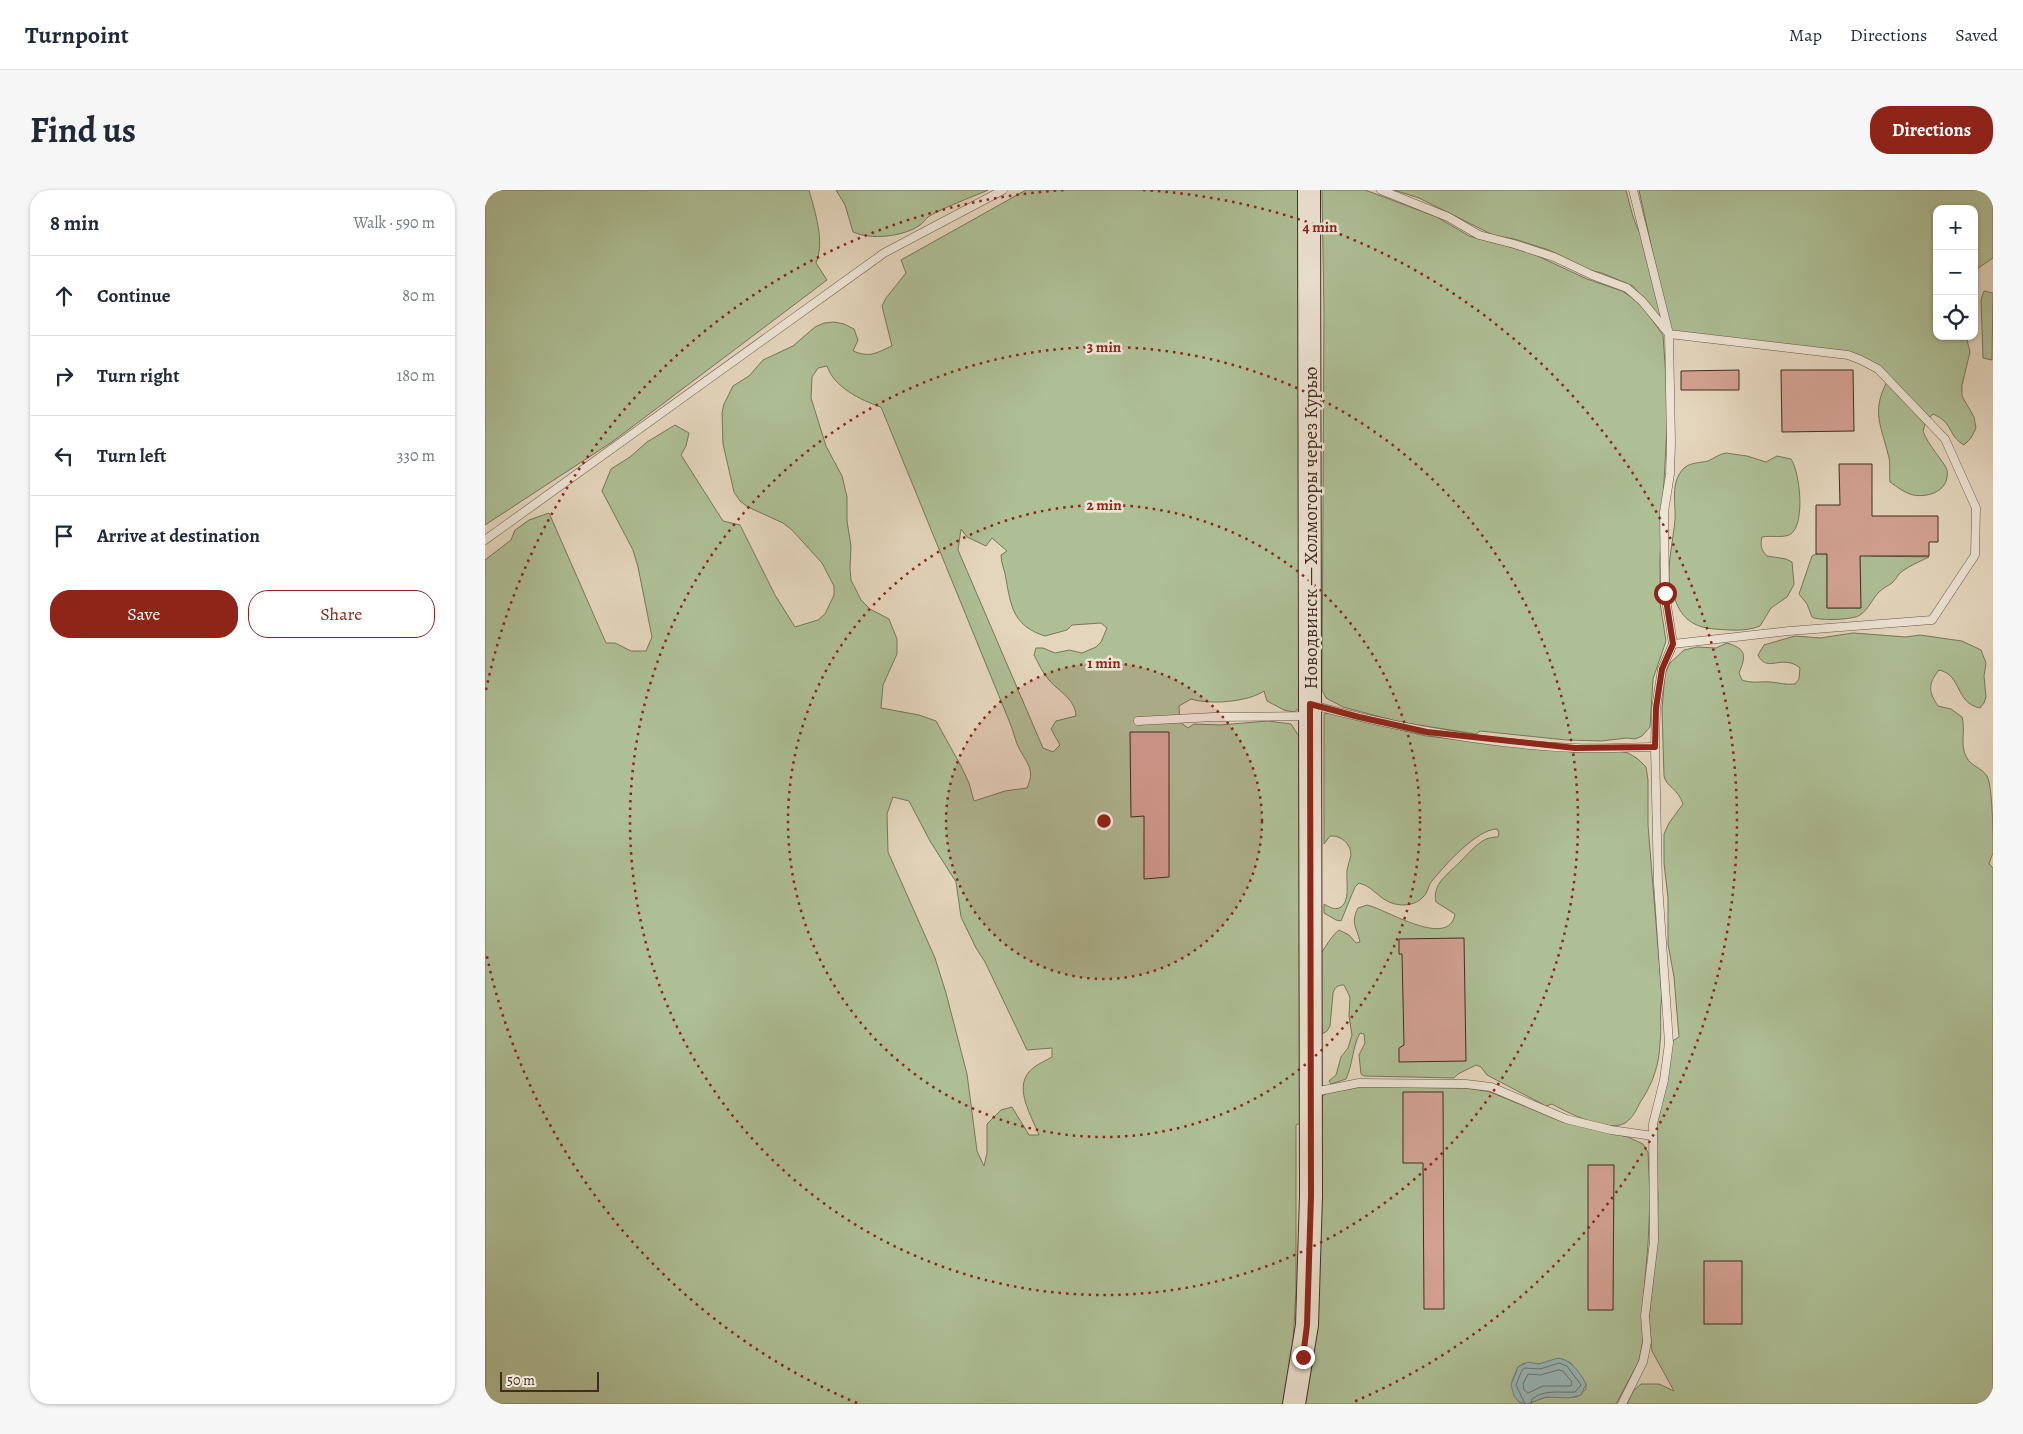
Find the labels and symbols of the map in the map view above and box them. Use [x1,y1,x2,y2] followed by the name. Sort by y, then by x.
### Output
[1302,217,1338,237] text: 4 min
[1087,337,1122,357] text: 3 min
[1298,366,1324,690] street label: Новодвинск — Холмогоры через Курью
[1086,495,1122,515] text: 2 min
[1654,582,1677,605] route start
[1087,653,1121,673] text: 1 min
[1095,812,1113,830] centre of rings
[1292,1346,1315,1369] route end
[500,1369,599,1392] scale bar

